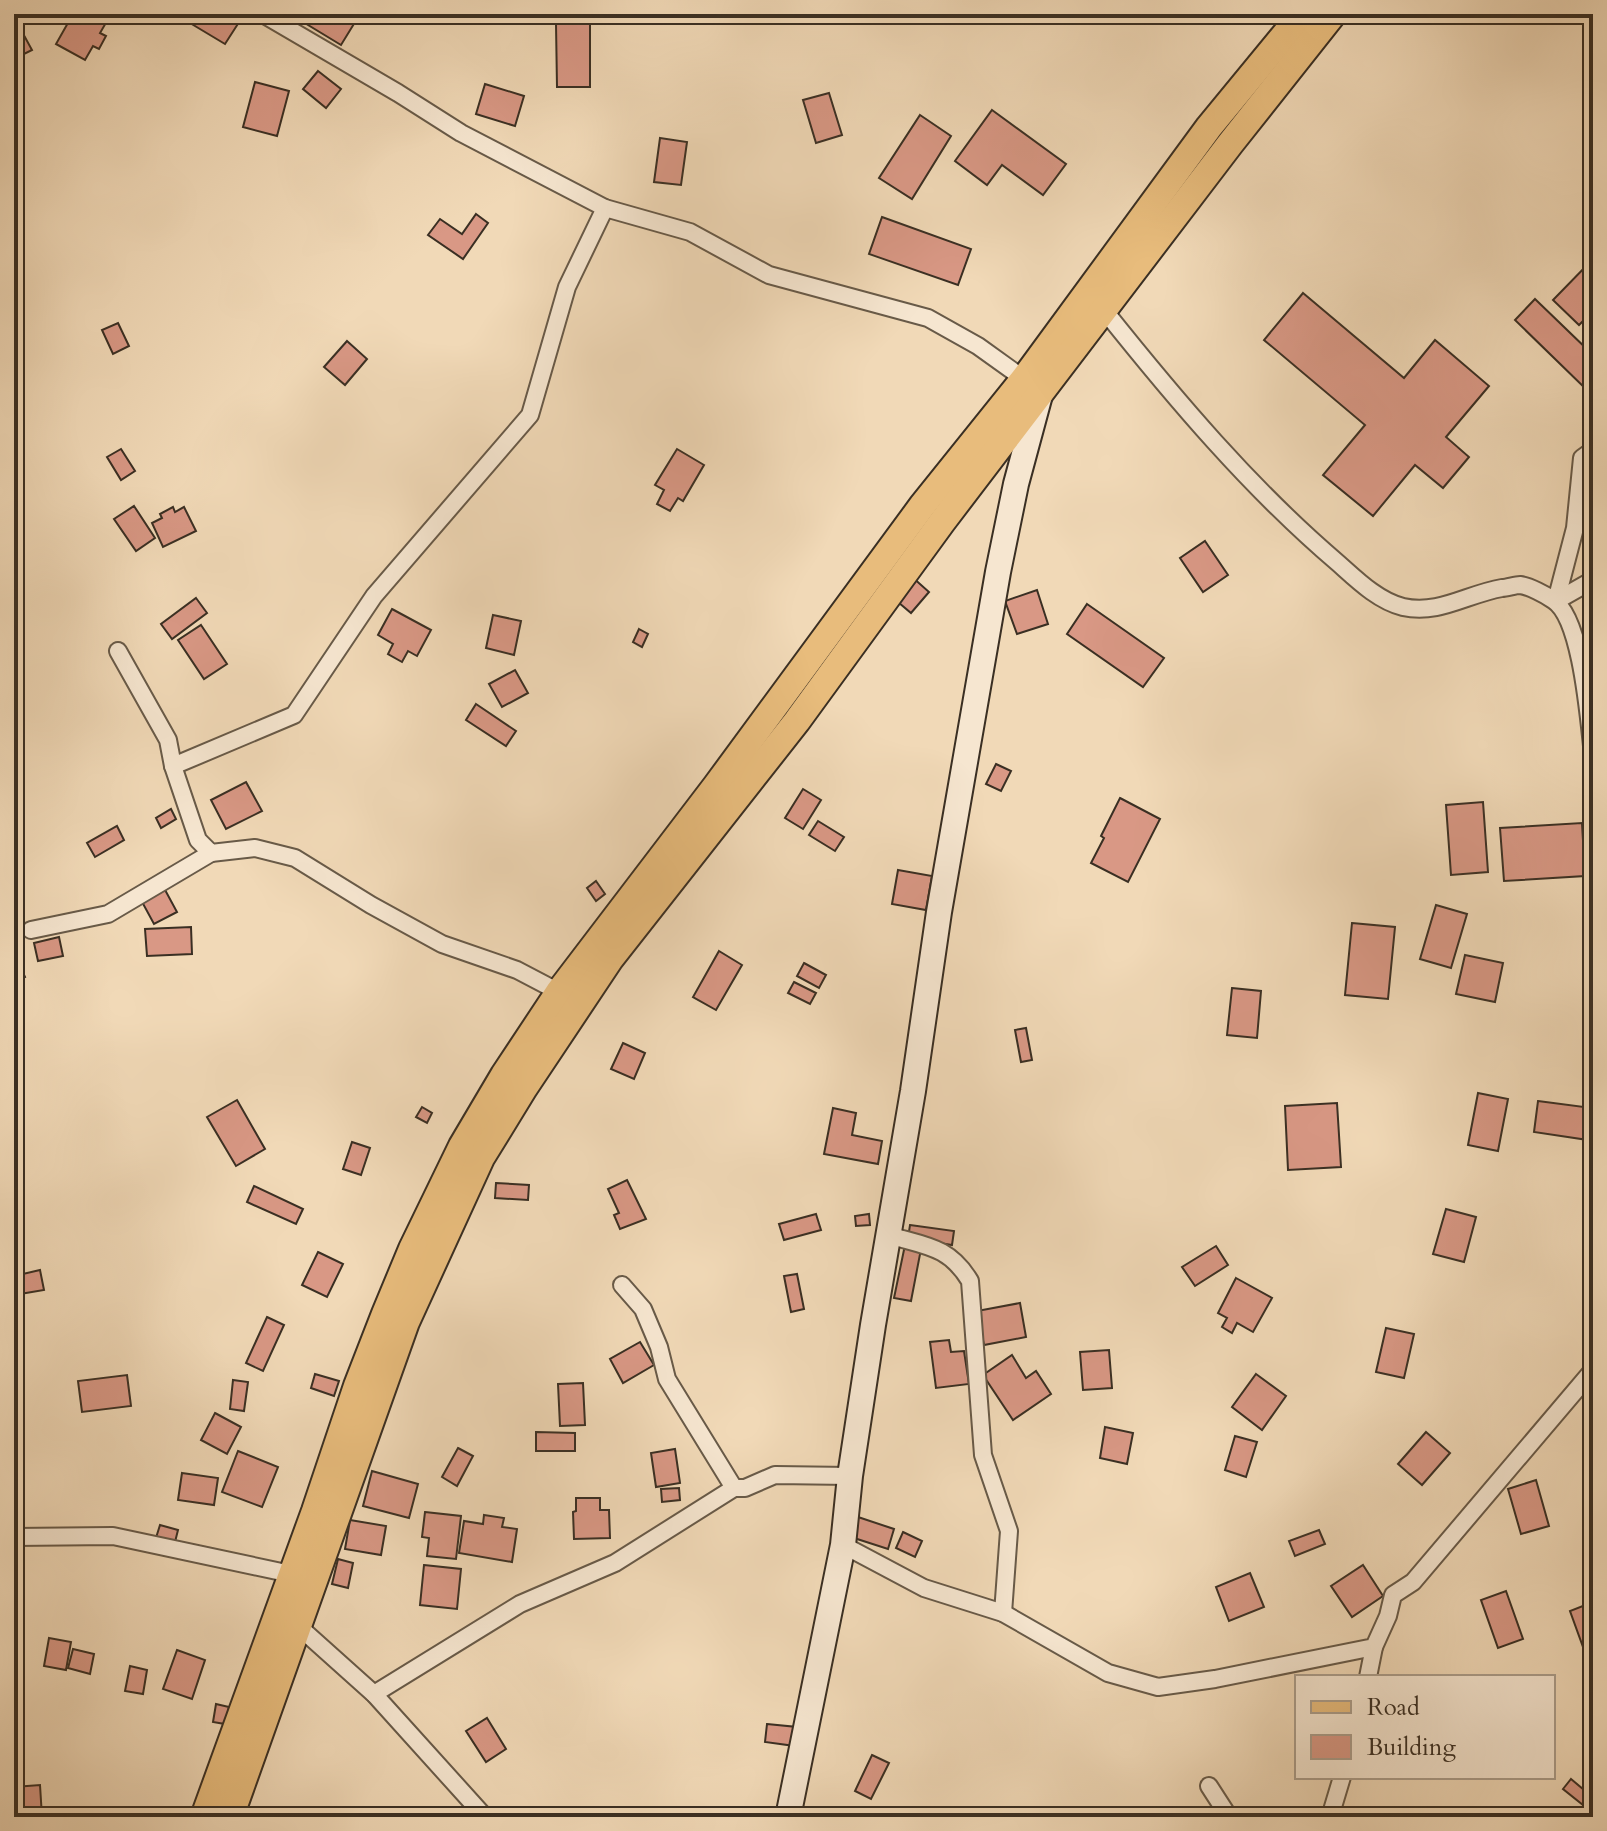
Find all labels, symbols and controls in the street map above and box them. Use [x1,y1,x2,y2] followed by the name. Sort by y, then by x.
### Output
[1295,1675,1555,1779] legend
[1367,1691,1420,1724] text: Road
[1367,1731,1457,1764] text: Building

